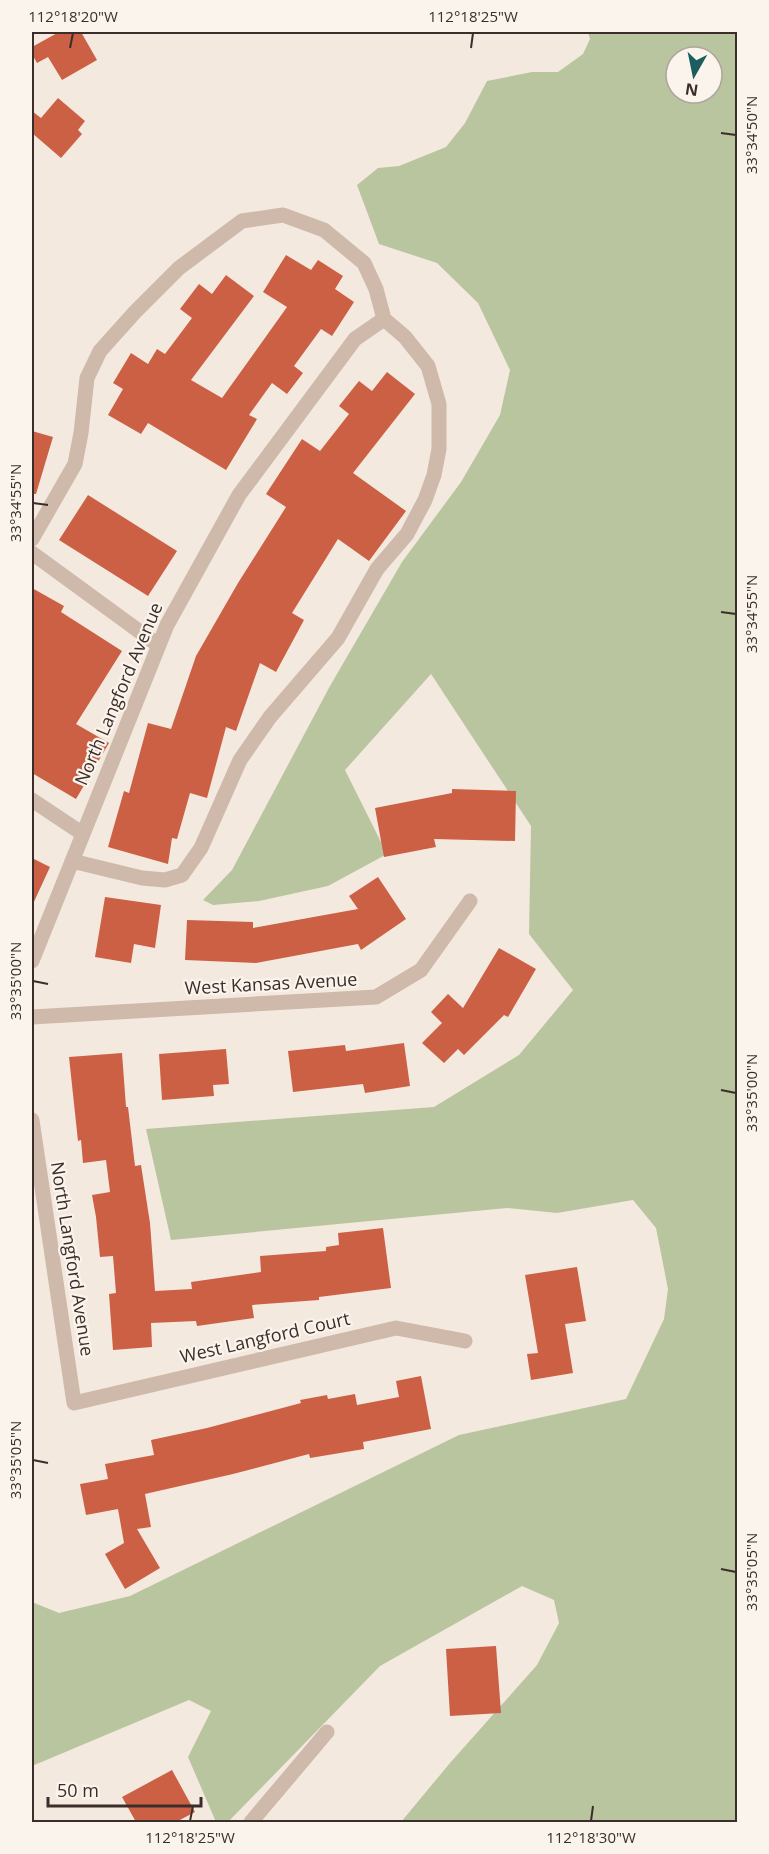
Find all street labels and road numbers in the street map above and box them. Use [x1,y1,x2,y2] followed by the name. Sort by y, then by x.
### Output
[69,598,168,789] street label: North Langford Avenue
[184,966,358,1000] street label: West Kansas Avenue
[46,1160,100,1358] street label: North Langford Avenue
[178,1306,352,1368] street label: West Langford Court

